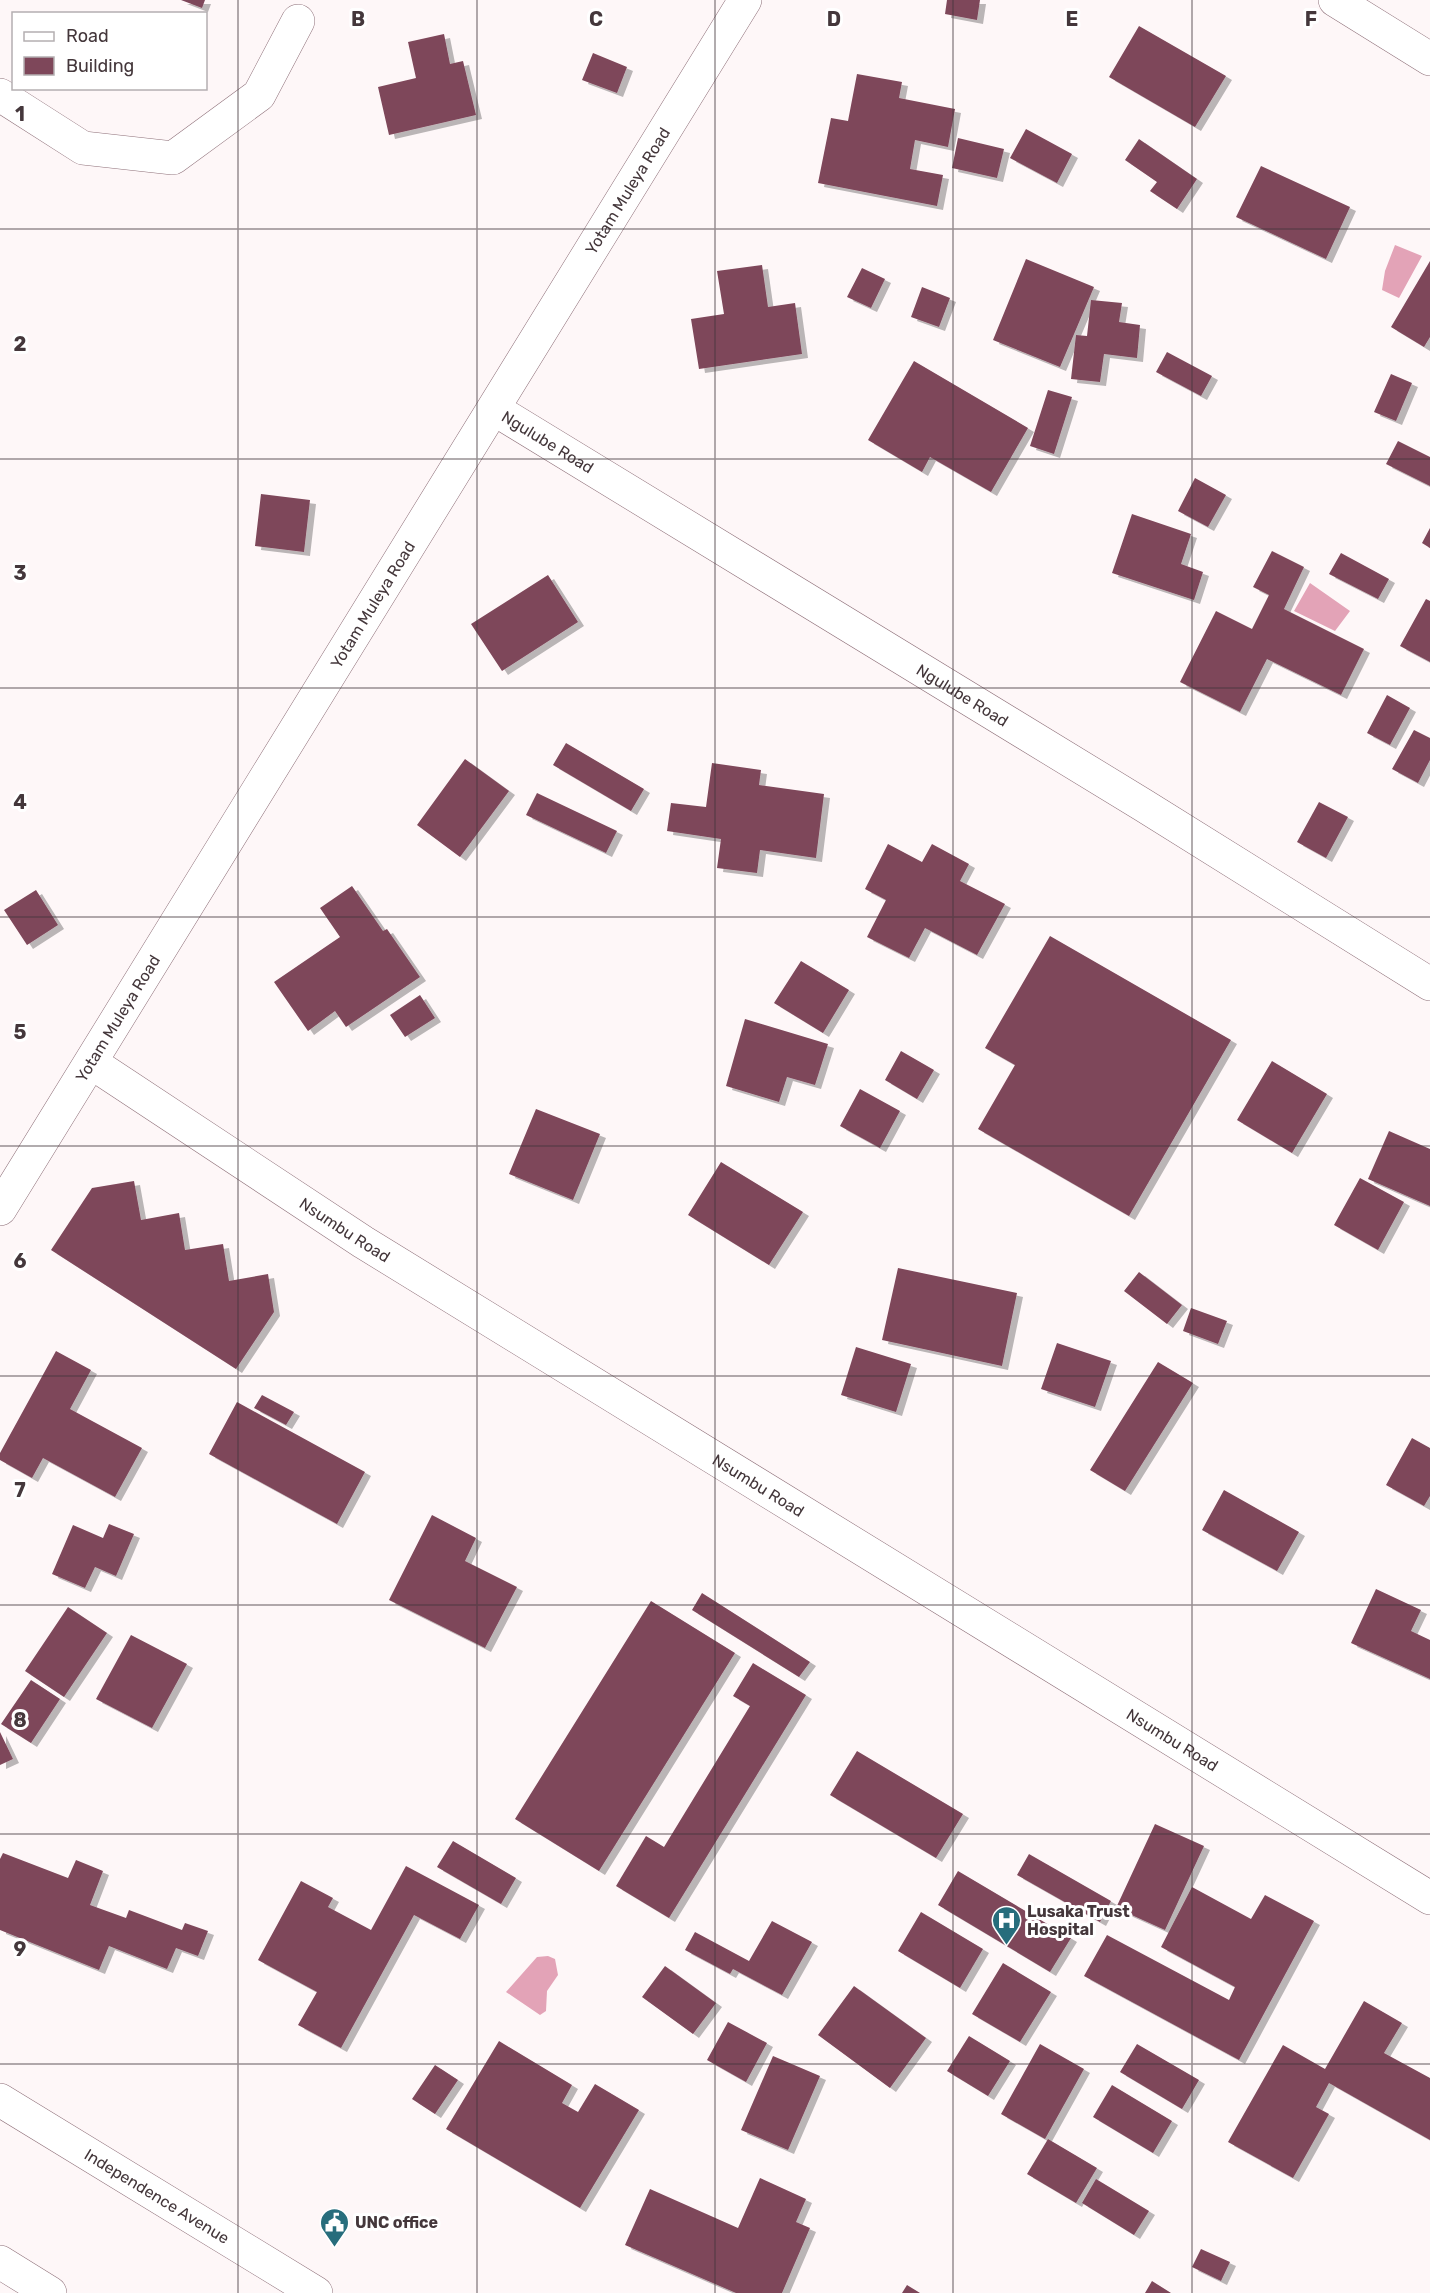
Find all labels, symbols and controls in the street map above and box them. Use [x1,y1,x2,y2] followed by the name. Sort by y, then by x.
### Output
[351,7,365,31] text: B
[589,7,603,31] text: C
[827,7,841,31] text: D
[1066,7,1078,31] text: E
[1305,7,1317,31] text: F
[12,12,207,90] legend
[66,25,109,47] text: Road
[66,55,134,77] text: Building
[15,102,25,126] text: 1
[581,124,674,258] street label: Yotam Muleya Road
[14,332,27,356] text: 2
[498,407,597,477] street label: Ngulube Road
[326,538,419,671] street label: Yotam Muleya Road
[13,561,27,585] text: 3
[913,660,1012,730] street label: Ngulube Road
[13,790,27,814] text: 4
[71,951,164,1085] street label: Yotam Muleya Road
[14,1020,27,1044] text: 5
[296,1193,394,1266] street label: Nsumbu Road
[13,1249,27,1273] text: 6
[709,1450,808,1521] street label: Nsumbu Road
[14,1478,26,1502] text: 7
[1123,1704,1222,1775] street label: Nsumbu Road
[13,1708,27,1732] text: 8
[1027,1902,1130,1939] place label: Lusaka Trust Hospital
[990,1904,1022,1946] hospital icon: Lusaka Trust Hospital
[14,1937,27,1961] text: 9
[81,2144,233,2247] street label: Independence Avenue
[318,2206,350,2248] public building icon: UNC office
[355,2213,438,2232] place label: UNC office

